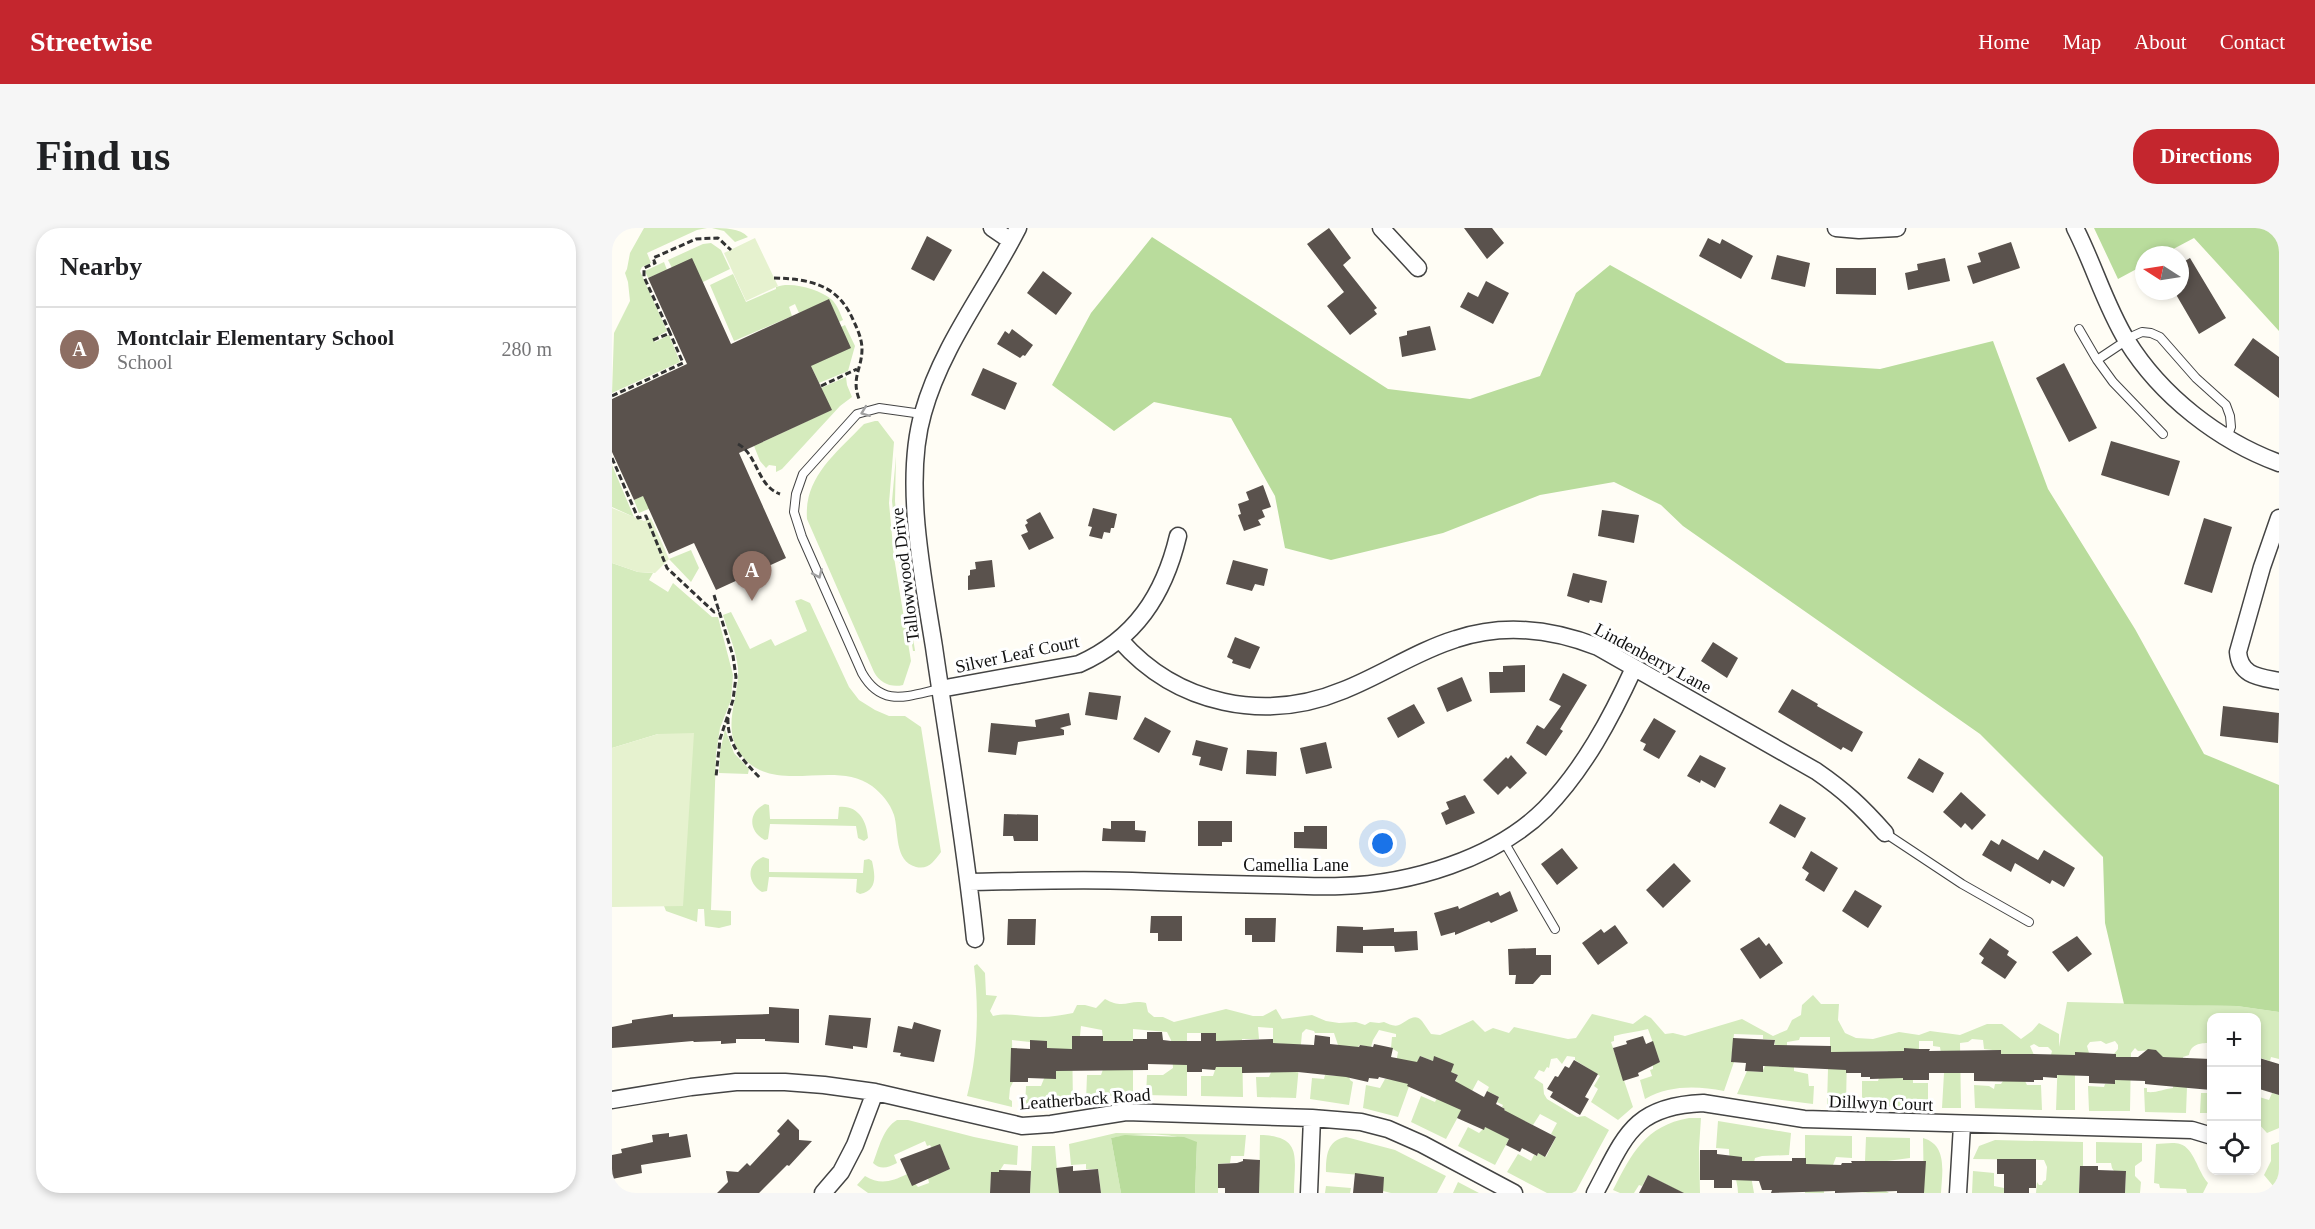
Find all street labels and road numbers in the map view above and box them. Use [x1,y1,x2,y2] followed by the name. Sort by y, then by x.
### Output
[887,507,923,643] street label: Tallowwood Drive
[1591,619,1715,697] street label: Lindenberry Lane
[953,631,1081,677] street label: Silver Leaf Court
[1243,855,1349,875] street label: Camellia Lane
[1019,1084,1151,1114] street label: Leatherback Road
[1828,1091,1934,1115] street label: Dillwyn Court

